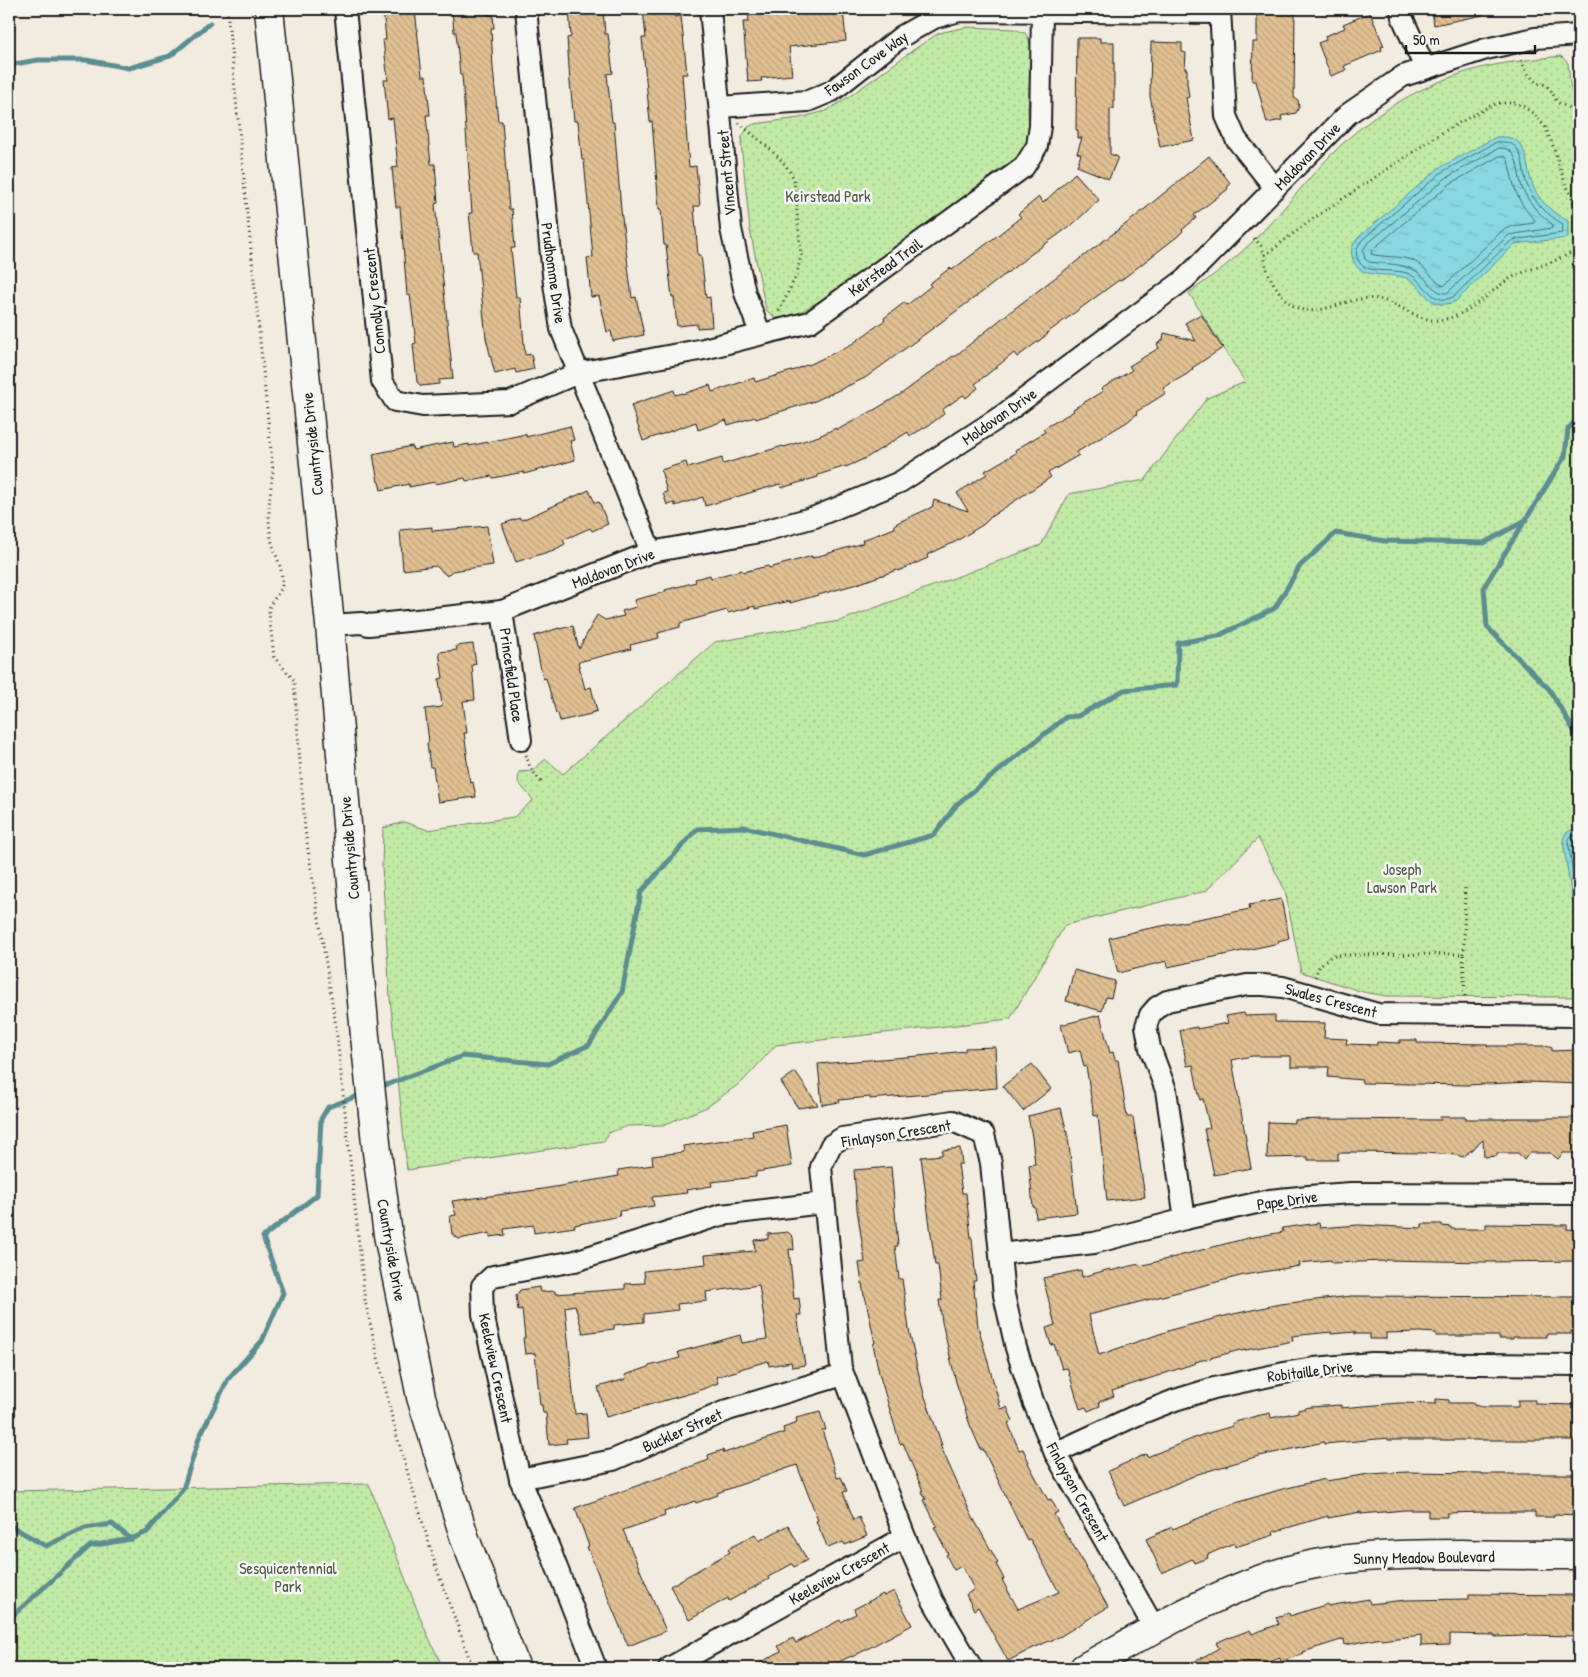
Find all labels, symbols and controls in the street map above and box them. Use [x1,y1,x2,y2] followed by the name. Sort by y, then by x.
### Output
[1406,22,1534,54] scale bar
[819,25,912,101] street label: Fawson Cove Way
[1413,29,1440,50] text: 50 m
[1269,117,1345,195] street label: Moldovan Drive
[711,129,741,217] street label: Vincent Street
[785,185,871,207] park label: Keirstead Park
[536,221,572,325] street label: Prudhomme Drive
[844,232,927,301] street label: Keirstead Trail
[357,247,390,355] street label: Connolly Crescent
[957,382,1041,450] street label: Moldovan Drive
[296,391,328,497] street label: Countryside Drive
[569,542,658,594] street label: Moldovan Drive
[494,626,530,724] street label: Princefield Place
[333,795,364,900] street label: Countryside Drive
[1367,858,1437,898] park label: Joseph Lawson Park
[1283,977,1380,1023] street label: Swales Crescent
[839,1113,953,1153] street label: Finlayson Crescent
[1255,1185,1319,1215] street label: Pape Drive
[372,1197,412,1303] street label: Countryside Drive
[474,1311,518,1426] street label: Keeleview Crescent
[1266,1355,1355,1387] street label: Robitaille Drive
[639,1402,726,1457] street label: Buckler Street
[1041,1438,1115,1546] street label: Finlayson Crescent
[785,1536,894,1610] street label: Keeleview Crescent
[1353,1545,1495,1569] street label: Sunny Meadow Boulevard
[239,1557,337,1597] park label: Sesquicentennial Park

